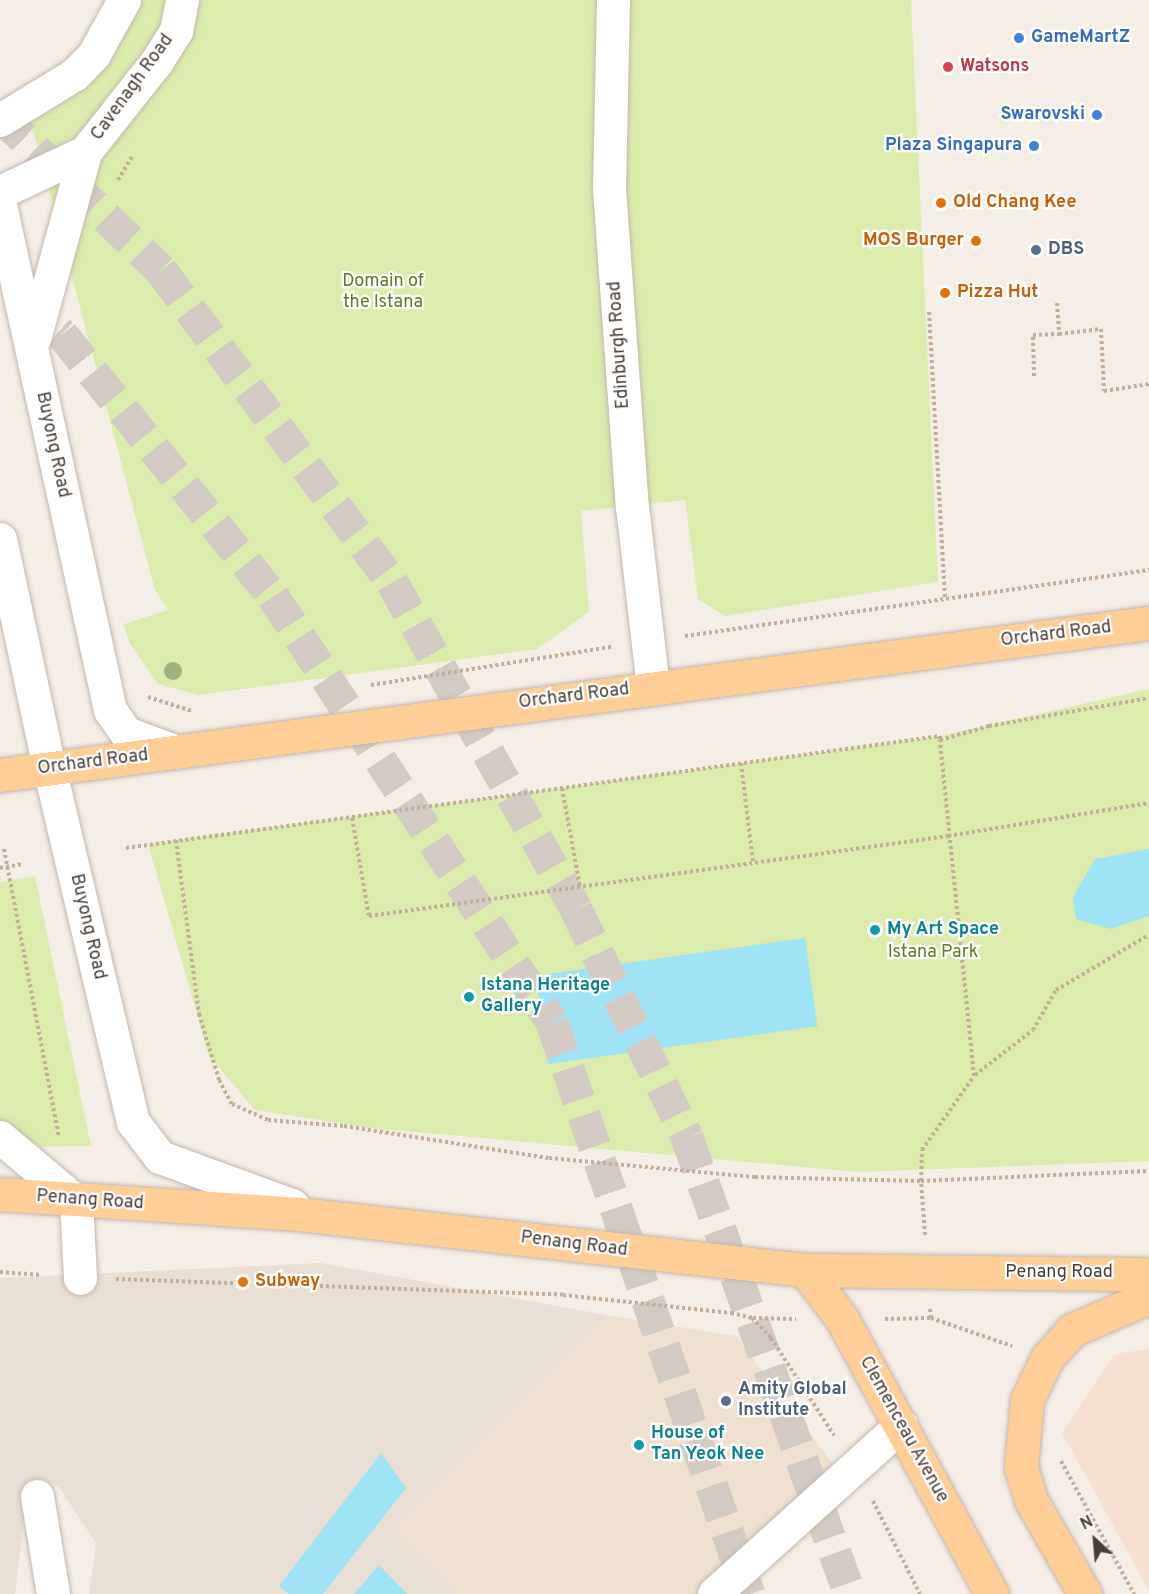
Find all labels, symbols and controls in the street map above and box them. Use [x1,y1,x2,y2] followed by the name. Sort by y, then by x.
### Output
[1031,27,1130,49] place label: GameMartZ
[87,31,179,145] street label: Cavenagh Road
[1012,31,1026,45] marker: GameMartZ
[960,56,1029,78] place label: Watsons
[941,60,955,74] marker: Watsons
[1000,104,1085,126] place label: Swarovski
[1090,108,1104,122] marker: Swarovski
[885,135,1022,157] place label: Plaza Singapura
[1027,139,1041,153] marker: Plaza Singapura
[953,192,1076,214] place label: Old Chang Kee
[934,196,948,210] marker: Old Chang Kee
[863,230,964,252] place label: MOS Burger
[969,234,983,248] marker: MOS Burger
[1048,239,1084,261] place label: DBS
[1029,243,1043,257] marker: DBS
[342,272,424,314] park label: Domain of the Istana
[605,280,635,410] street label: Edinburgh Road
[957,282,1038,304] place label: Pizza Hut
[938,286,952,300] marker: Pizza Hut
[30,390,74,500] street label: Buyong Road
[999,618,1113,652] street label: Orchard Road
[517,680,631,714] street label: Orchard Road
[36,746,150,780] street label: Orchard Road
[64,872,110,982] street label: Buyong Road
[887,919,1000,941] place label: My Art Space
[868,923,882,937] marker: My Art Space
[888,942,978,964] park label: Istana Park
[481,976,610,1018] place label: Istana Heritage Gallery
[462,990,476,1004] marker: Istana Heritage Gallery
[36,1186,144,1216] street label: Penang Road
[519,1228,629,1262] street label: Penang Road
[1005,1262,1113,1284] street label: Penang Road
[255,1271,320,1293] place label: Subway
[236,1275,250,1289] marker: Subway
[854,1353,952,1507] street label: Clemenceau Avenue
[738,1380,847,1422] place label: Amity Global Institute
[719,1394,733,1408] marker: Amity Global Institute
[651,1424,765,1466] place label: House of Tan Yeok Nee
[632,1438,646,1452] marker: House of Tan Yeok Nee
[1065,1510,1125,1570] north arrow
[1078,1512,1097,1535] text: N

